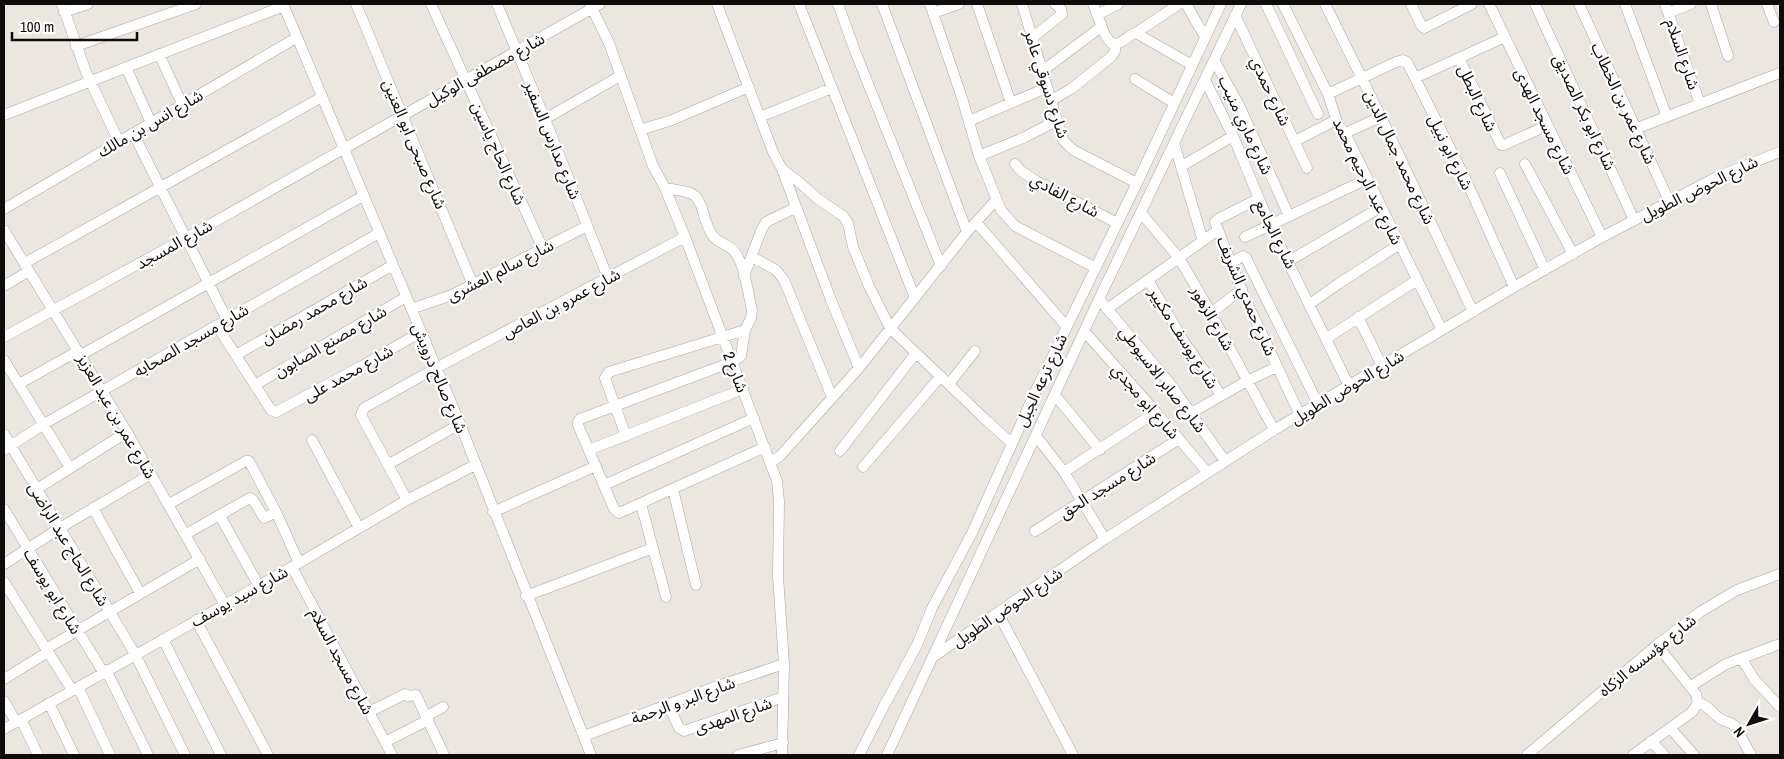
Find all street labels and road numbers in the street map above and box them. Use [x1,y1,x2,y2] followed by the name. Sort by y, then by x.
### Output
[1659,16,1705,93] street label: شارع السلام
[1017,26,1075,142] street label: شارع دسوقي عامر
[422,27,549,113] street label: شارع مصطفى الوكيل
[1584,39,1662,168] street label: شارع عمر بن الخطاب
[1547,50,1622,175] street label: شارع ابو بكر الصديق
[1244,53,1297,130] street label: شارع حمدي
[1451,61,1503,136] street label: شارع البطل
[1508,64,1580,179] street label: شارع مسجد الهدى
[1212,72,1279,179] street label: شارع ماري منيب
[376,76,452,213] street label: شارع صبحى ابو العنين
[517,77,587,203] street label: شارع مدارس السفير
[93,84,208,164] street label: شارع انس بن مالك
[1357,86,1441,229] street label: شارع محمد جمال الدين
[465,98,532,209] street label: شارع الحاج ياسين
[1421,111,1479,194] street label: شارع ابو نبيل
[1326,114,1408,249] street label: شارع عبد الرحيم محمد
[1636,150,1762,228] street label: شارع الحوض الطويل
[1026,168,1103,224] street label: شارع الفادي
[1248,196,1302,273] street label: شارع الجامع
[132,214,217,276] street label: شارع المسجد
[1210,233,1282,360] street label: شارع حمدي الشريف
[443,234,558,308] street label: شارع سالم العشرى
[498,263,625,345] street label: شارع عمرو بن العاص
[257,271,372,351] street label: شارع محمد رمضان
[1184,281,1240,355] street label: شارع الزهور
[1142,282,1224,394] street label: شارع يوسف مكيير
[130,298,253,384] street label: شارع مسجد الصحابه
[270,300,391,384] street label: شارع مصنع الصابون
[405,319,473,437] street label: شارع صالح درويش
[1113,321,1212,438] street label: شارع صابر الاسيوطي
[1010,330,1074,431] street label: شارع ترعه الجبل
[299,339,398,408] street label: شارع محمد على
[1286,344,1409,431] street label: شارع الحوض الطويل
[716,348,754,396] street label: شارع 2
[70,349,162,483] street label: شارع عمر بن عبد العزيز
[1106,359,1185,445] street label: شارع ابو مجدي
[1054,446,1161,525] street label: شارع مسجد الحق
[22,478,115,611] street label: شارع الحاج عبد الراضى
[17,544,87,639] street label: شارع ابو يوسف
[186,560,293,634] street label: شارع سيد يوسف
[948,562,1068,654] street label: شارع الحوض الطويل
[303,604,379,719] street label: شارع مسجد السلام
[1594,609,1702,703] street label: شارع مؤسسه الزكاه
[628,671,739,731] street label: شارع البر و الرحمة
[691,691,775,740] street label: شارع المهدى

